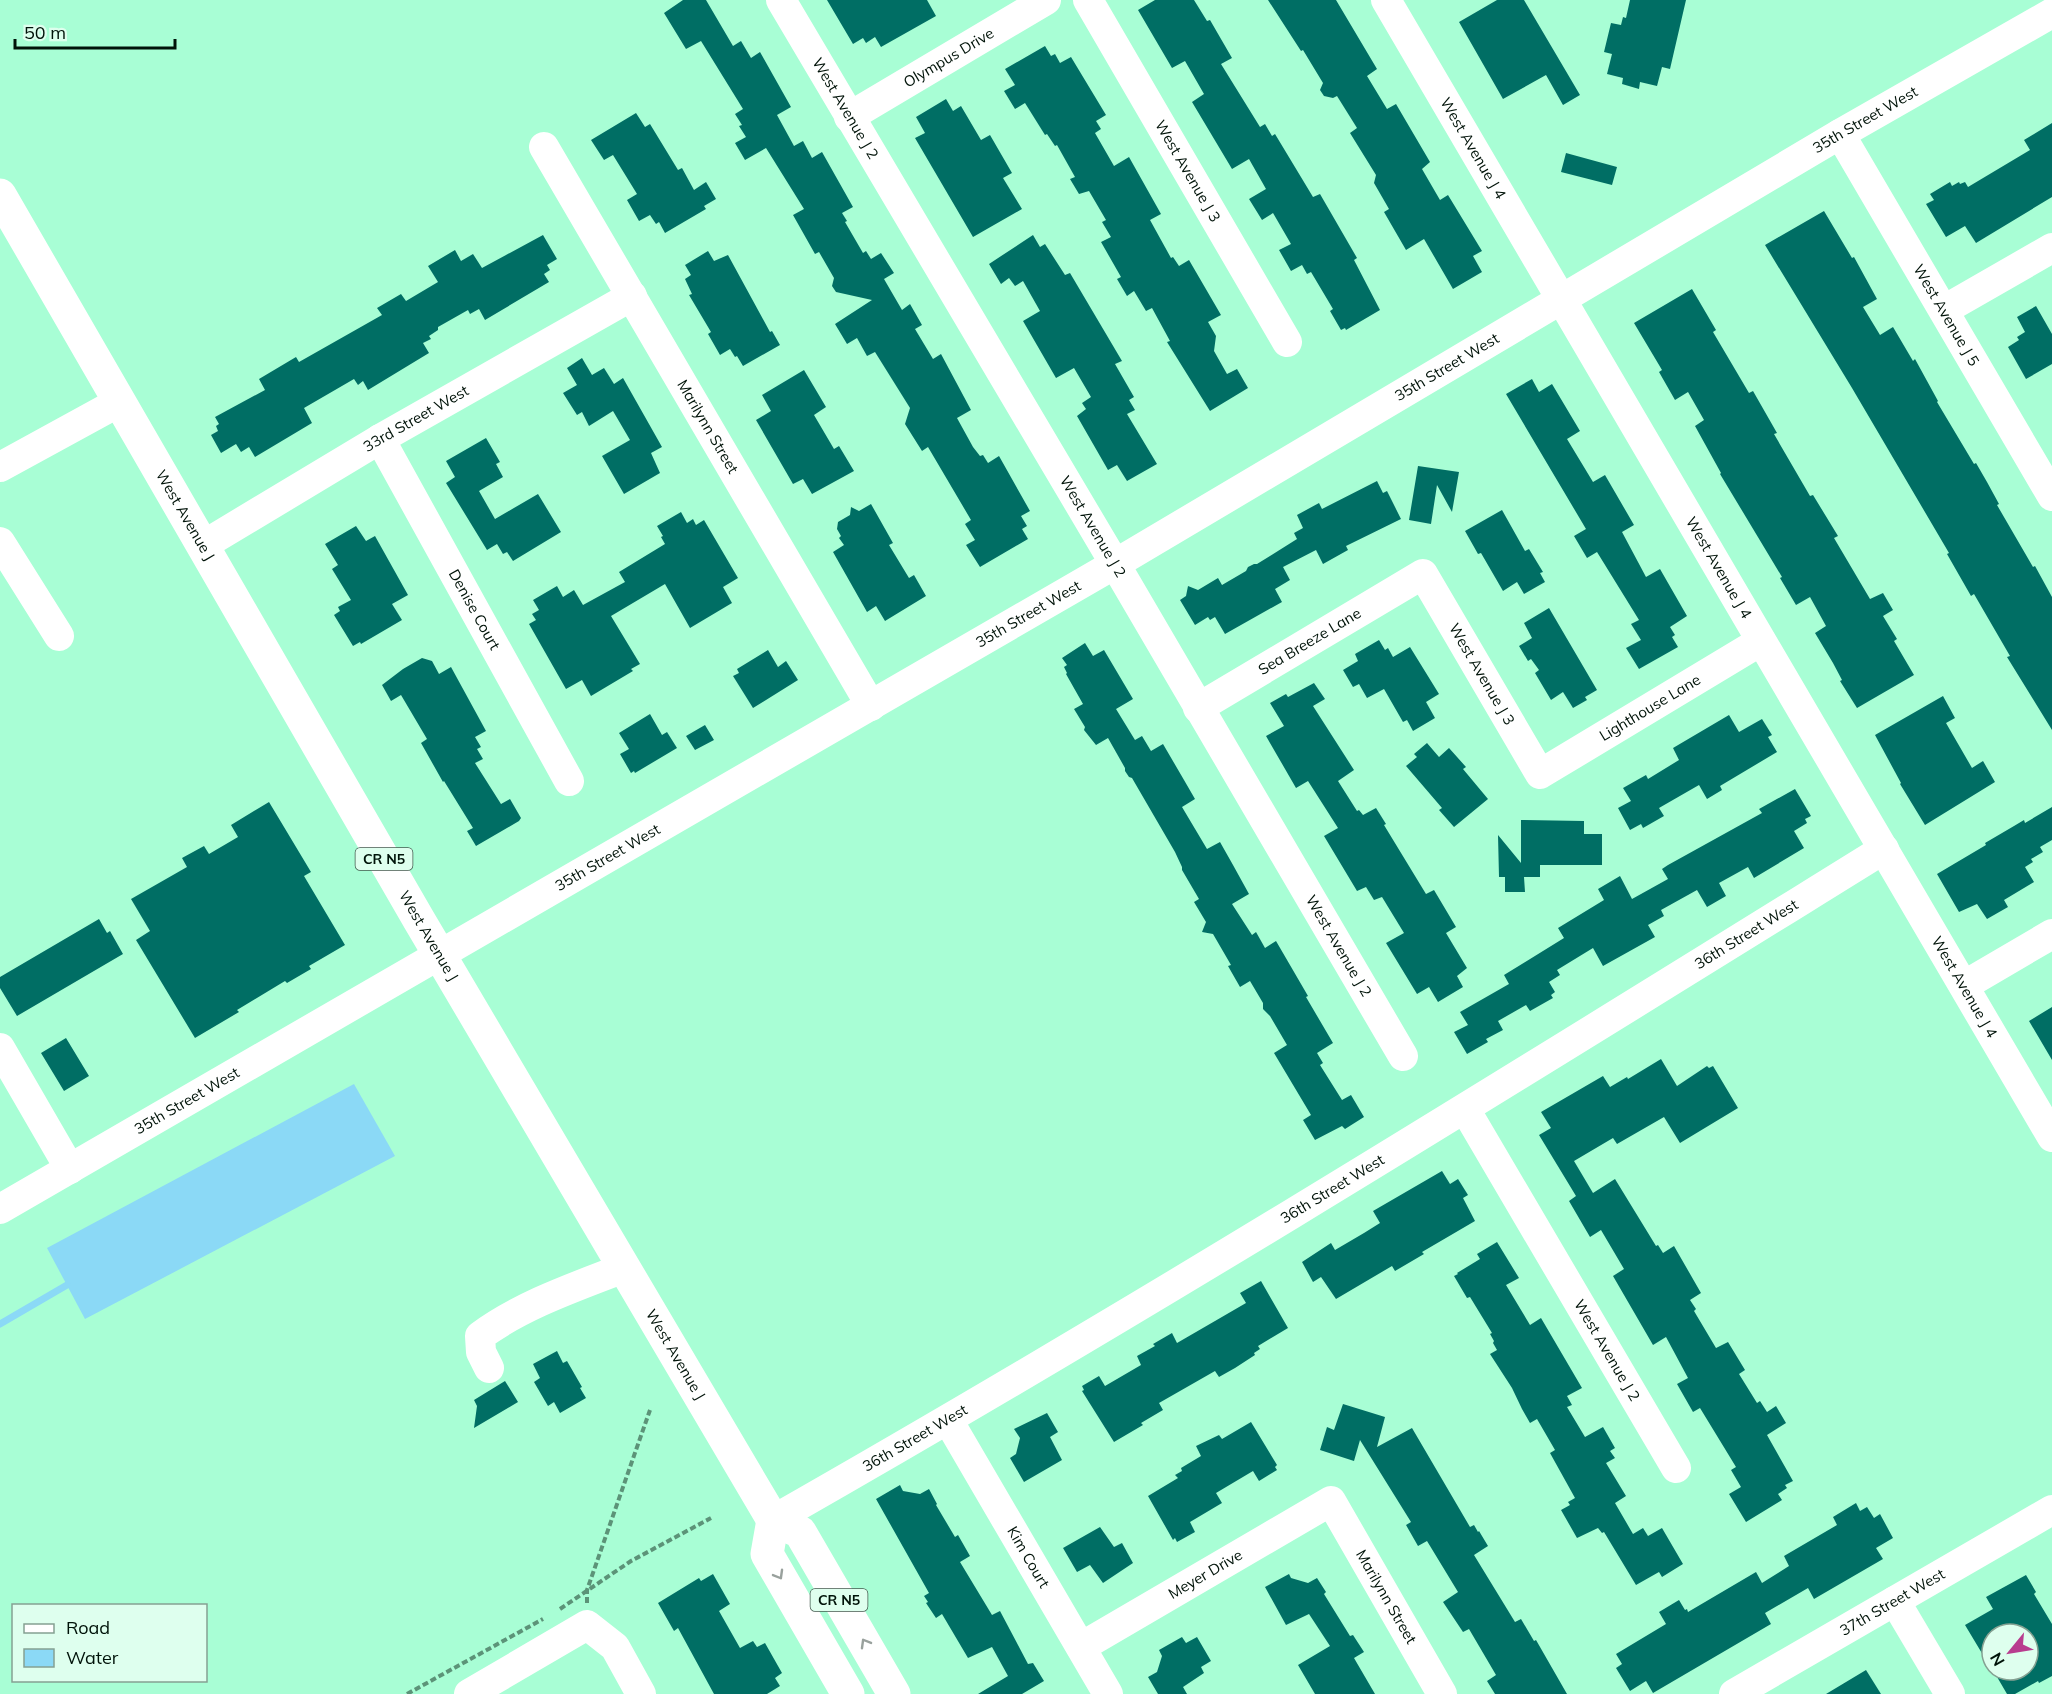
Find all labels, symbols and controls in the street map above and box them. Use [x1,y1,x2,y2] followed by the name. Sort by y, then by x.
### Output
[15,12,176,50] scale bar
[24,21,66,44] text: 50 m
[900,23,997,91] street label: Olympus Drive
[808,54,883,162] street label: West Avenue J 2
[1809,82,1921,157] street label: 35th Street West
[1436,94,1511,202] street label: West Avenue J 4
[1151,117,1225,225] street label: West Avenue J 3
[1909,261,1984,369] street label: West Avenue J 5
[1391,328,1502,405] street label: 35th Street West
[673,376,743,477] street label: Marilynn Street
[360,381,472,456] street label: 33rd Street West
[152,466,219,564] street label: West Avenue J
[1056,472,1131,580] street label: West Avenue J 2
[1682,513,1756,622] street label: West Avenue J 4
[445,566,505,653] street label: Denise Court
[972,576,1084,651] street label: 35th Street West
[1255,603,1364,679] street label: Sea Breeze Lane
[1445,620,1519,728] street label: West Avenue J 3
[1596,670,1704,745] street label: Lighthouse Lane
[552,819,663,895] street label: 35th Street West
[356,848,412,870] road number: CR N5
[395,887,463,984] street label: West Avenue J
[1302,891,1376,1000] street label: West Avenue J 2
[1691,895,1801,973] street label: 36th Street West
[1927,933,2002,1041] street label: West Avenue J 4
[131,1063,243,1138] street label: 35th Street West
[1277,1150,1388,1228] street label: 36th Street West
[1570,1296,1645,1404] street label: West Avenue J 2
[642,1306,710,1403] street label: West Avenue J
[859,1400,971,1476] street label: 36th Street West
[1003,1523,1054,1591] street label: Kim Court
[1165,1545,1246,1603] street label: Meyer Drive
[1352,1546,1421,1647] street label: Marilynn Street
[1836,1564,1948,1640] street label: 37th Street West
[772,1569,784,1579] one-way arrow
[810,1589,868,1611] road number: CR N5
[12,1604,207,1682] legend
[66,1616,110,1639] text: Road
[1980,1622,2040,1682] north arrow
[860,1639,872,1649] one-way arrow
[66,1646,119,1669] text: Water
[1985,1649,2009,1670] text: N

